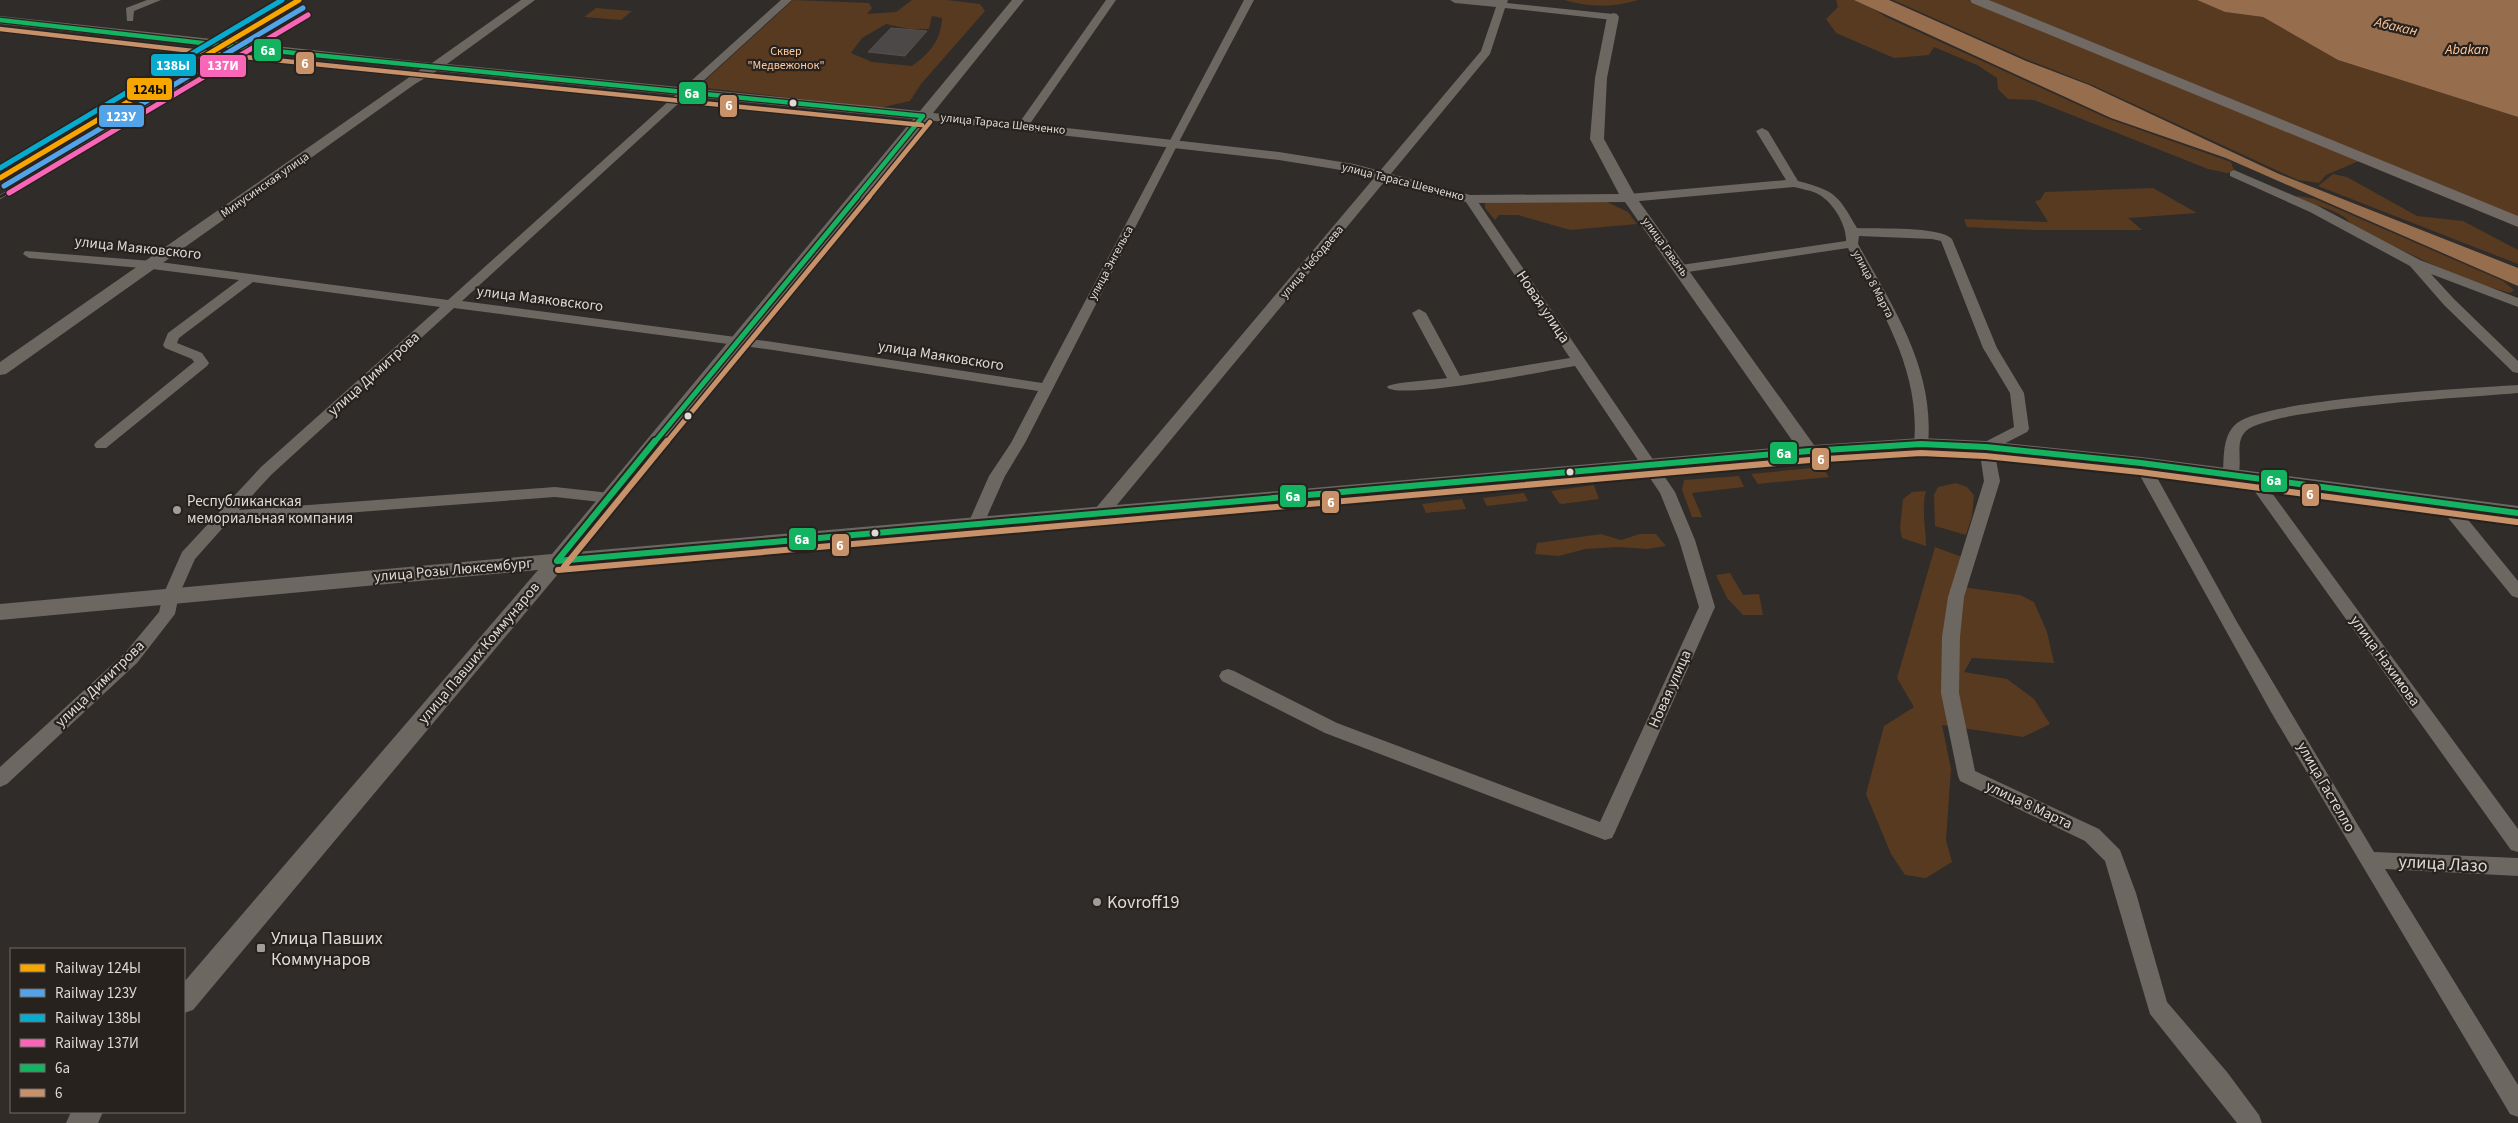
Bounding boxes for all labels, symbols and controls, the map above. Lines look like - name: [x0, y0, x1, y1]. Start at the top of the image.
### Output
- water label: Абакан: [2372, 12, 2420, 42]
- line badge: 6а: [253, 38, 282, 62]
- water label: Abakan: [2444, 40, 2489, 60]
- text: 6а: [261, 41, 275, 61]
- park label: Сквер "Медвежонок": [747, 43, 825, 74]
- line badge: 6: [295, 51, 315, 75]
- line badge: 138Ы: [150, 53, 197, 77]
- line badge: 137И: [199, 54, 247, 78]
- text: 6: [301, 54, 309, 74]
- text: 138Ы: [156, 56, 190, 76]
- text: 137И: [207, 56, 239, 76]
- line badge: 124Ы: [126, 77, 173, 101]
- text: 124Ы: [133, 80, 167, 100]
- line badge: 6а: [678, 81, 707, 105]
- text: 6а: [685, 84, 699, 104]
- line badge: 6: [719, 94, 738, 118]
- text: 6: [725, 96, 733, 116]
- unlabelled marker: [788, 98, 798, 108]
- line badge: 123У: [98, 104, 145, 128]
- text: 123У: [106, 107, 136, 127]
- street label: улица Тараса Шевченко: [940, 109, 1066, 139]
- street label: Минусинская улица: [217, 148, 313, 222]
- street label: улица Тараса Шевченко: [1340, 159, 1466, 205]
- street label: улица Гавань: [1638, 214, 1692, 280]
- street label: улица Чебодаева: [1276, 222, 1348, 302]
- street label: улица Энгельса: [1084, 223, 1138, 303]
- street label: улица Маяковского: [74, 231, 202, 265]
- street label: улица 8 Марта: [1848, 247, 1898, 321]
- street label: Новая улица: [1511, 267, 1575, 347]
- street label: улица Маяковского: [476, 281, 604, 317]
- street label: улица Димитрова: [324, 327, 424, 421]
- street label: улица Маяковского: [877, 336, 1005, 376]
- unlabelled marker: [683, 411, 693, 421]
- line badge: 6а: [1769, 441, 1798, 465]
- text: 6а: [1777, 444, 1791, 464]
- line badge: 6: [1811, 447, 1830, 471]
- text: 6: [1817, 450, 1825, 470]
- unlabelled marker: [1565, 467, 1575, 477]
- line badge: 6а: [2260, 469, 2288, 493]
- text: 6а: [2267, 471, 2281, 491]
- line badge: 6: [2301, 483, 2320, 507]
- line badge: 6а: [1279, 484, 1307, 508]
- text: 6: [2306, 485, 2314, 505]
- text: 6а: [1286, 487, 1300, 507]
- line badge: 6: [1321, 490, 1340, 514]
- place label: Республиканская мемориальная компания: [187, 491, 353, 529]
- text: 6: [1327, 493, 1335, 513]
- marker: Республиканская мемориальная компания: [171, 504, 183, 516]
- line badge: 6а: [788, 527, 817, 551]
- unlabelled marker: [870, 528, 880, 538]
- text: 6а: [795, 530, 809, 550]
- line badge: 6: [831, 533, 850, 557]
- text: 6: [836, 536, 844, 556]
- street label: улица Розы Люксембург: [373, 553, 533, 587]
- street label: улица Павших Коммунаров: [413, 577, 545, 728]
- street label: улица Нахимова: [2345, 611, 2425, 711]
- street label: улица Димитрова: [51, 636, 149, 732]
- street label: Новая улица: [1643, 647, 1697, 731]
- street label: улица Гастелло: [2292, 738, 2360, 836]
- street label: улица 8 Марта: [1982, 776, 2076, 834]
- street label: улица Лазо: [2398, 849, 2488, 879]
- place label: Kovroff19: [1107, 890, 1179, 915]
- marker: Kovroff19: [1091, 896, 1103, 908]
- place label: Улица Павших Коммунаров: [271, 926, 383, 972]
- marker: Улица Павших Коммунаров: [255, 942, 267, 954]
- legend: [10, 948, 185, 1113]
- text: Railway 124Ы: [55, 958, 141, 979]
- text: Railway 123У: [55, 983, 137, 1004]
- text: Railway 138Ы: [55, 1008, 141, 1029]
- text: Railway 137И: [55, 1033, 139, 1054]
- text: 6а: [55, 1058, 70, 1079]
- text: 6: [55, 1083, 62, 1104]

